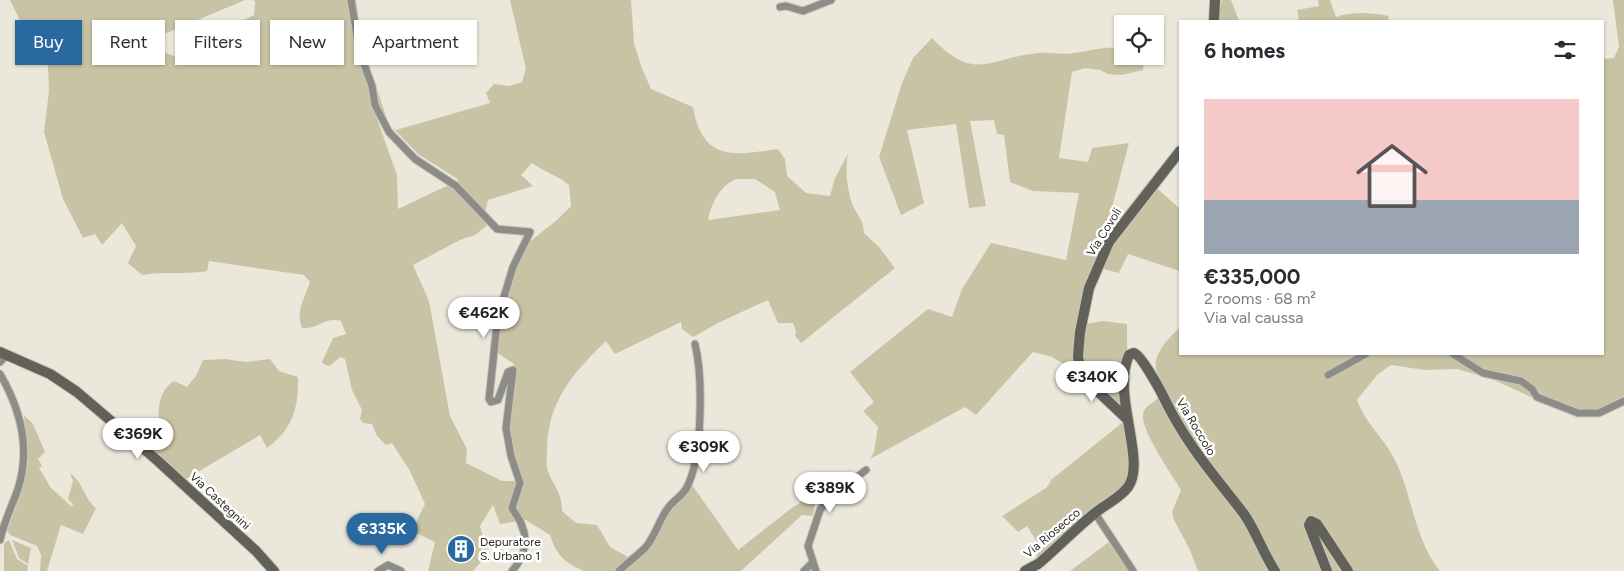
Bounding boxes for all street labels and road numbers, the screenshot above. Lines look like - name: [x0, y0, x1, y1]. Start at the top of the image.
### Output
- street label: Via Covoli: [1084, 205, 1124, 259]
- street label: Via Roccolo: [1173, 396, 1219, 458]
- street label: Via Castegnini: [187, 469, 253, 533]
- street label: Via Riosecco: [1021, 505, 1083, 561]

